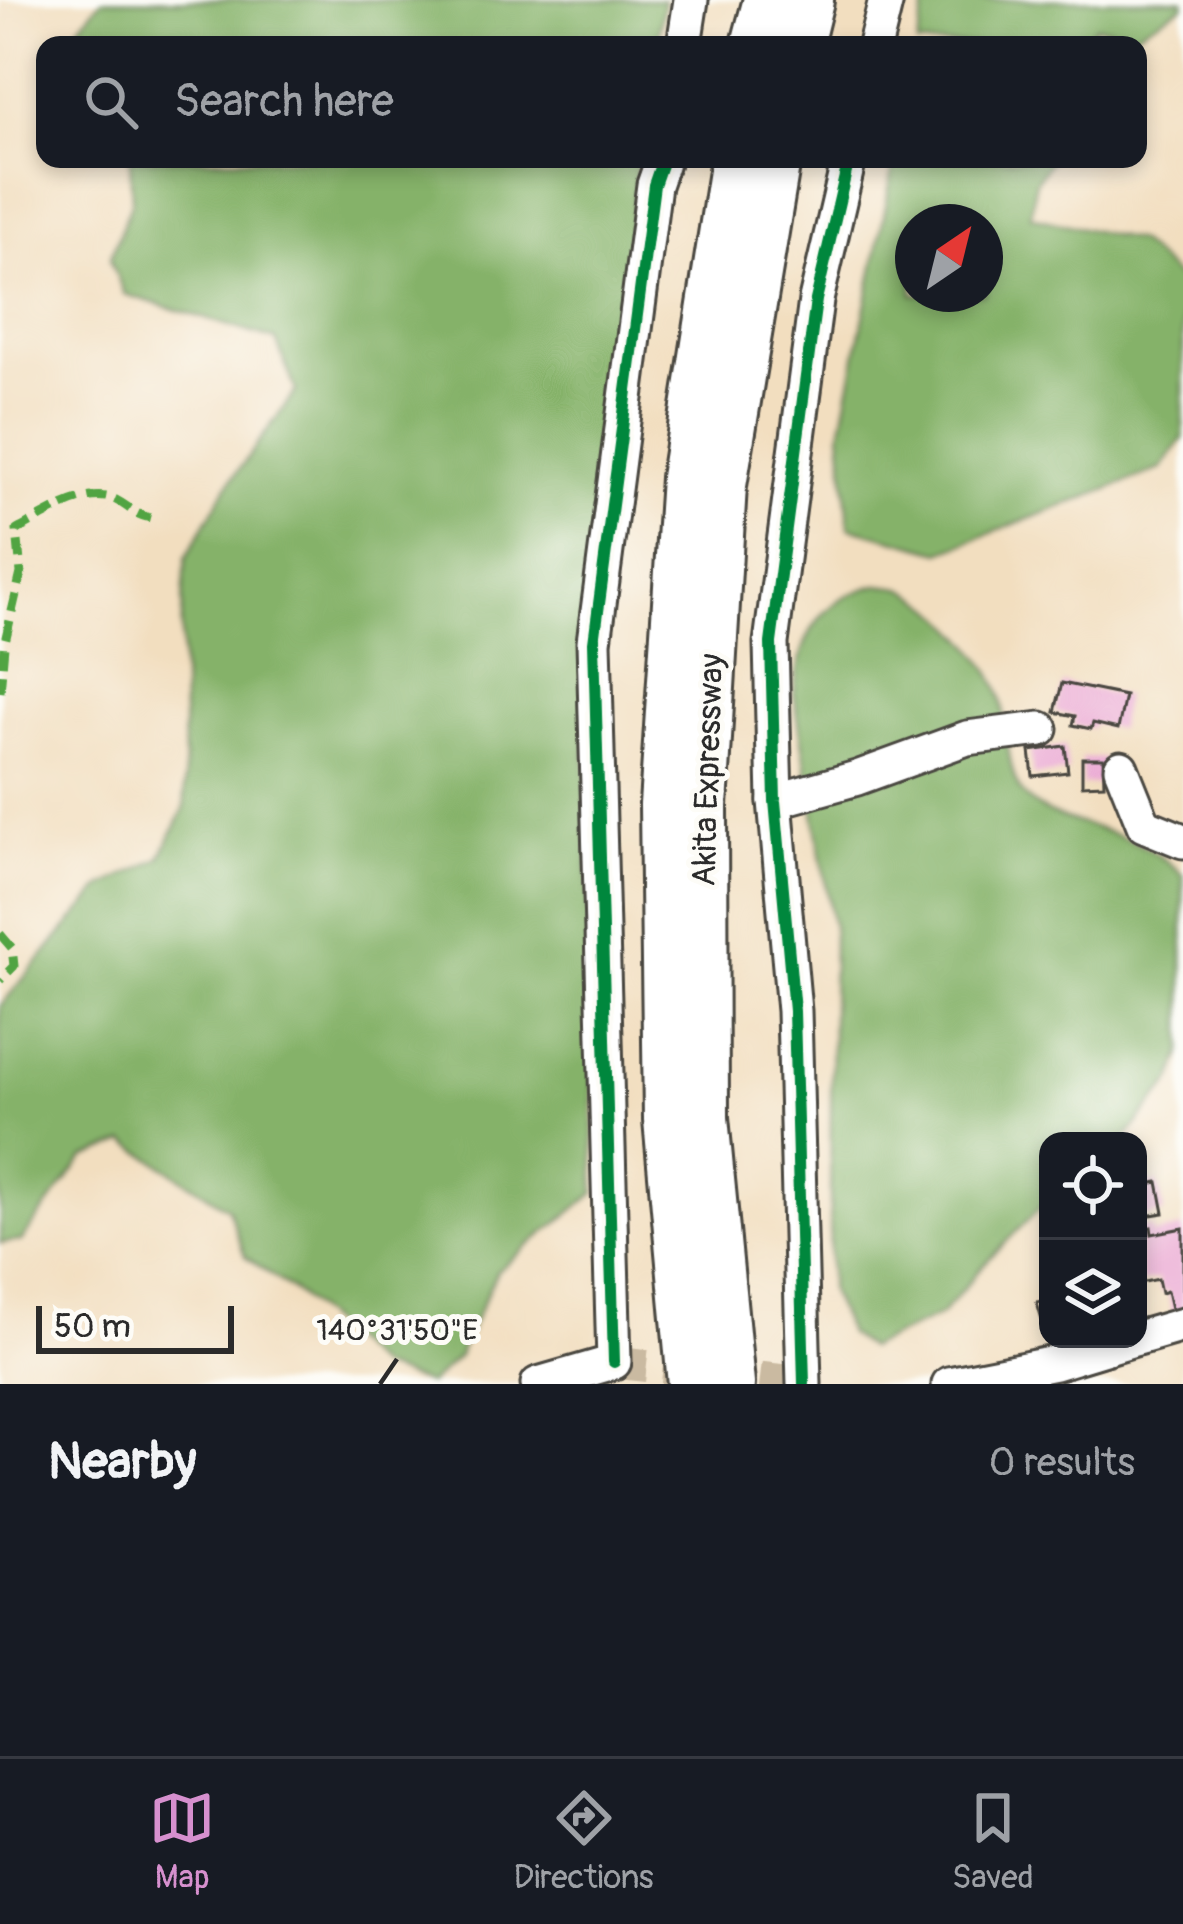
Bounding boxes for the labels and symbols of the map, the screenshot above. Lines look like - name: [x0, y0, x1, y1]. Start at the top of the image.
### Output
- north arrow: [895, 204, 1003, 312]
- street label: Akita Expressway: [683, 653, 733, 887]
- scale bar: [36, 1300, 234, 1353]
- text: 140°31'50"E: [316, 1312, 478, 1349]

